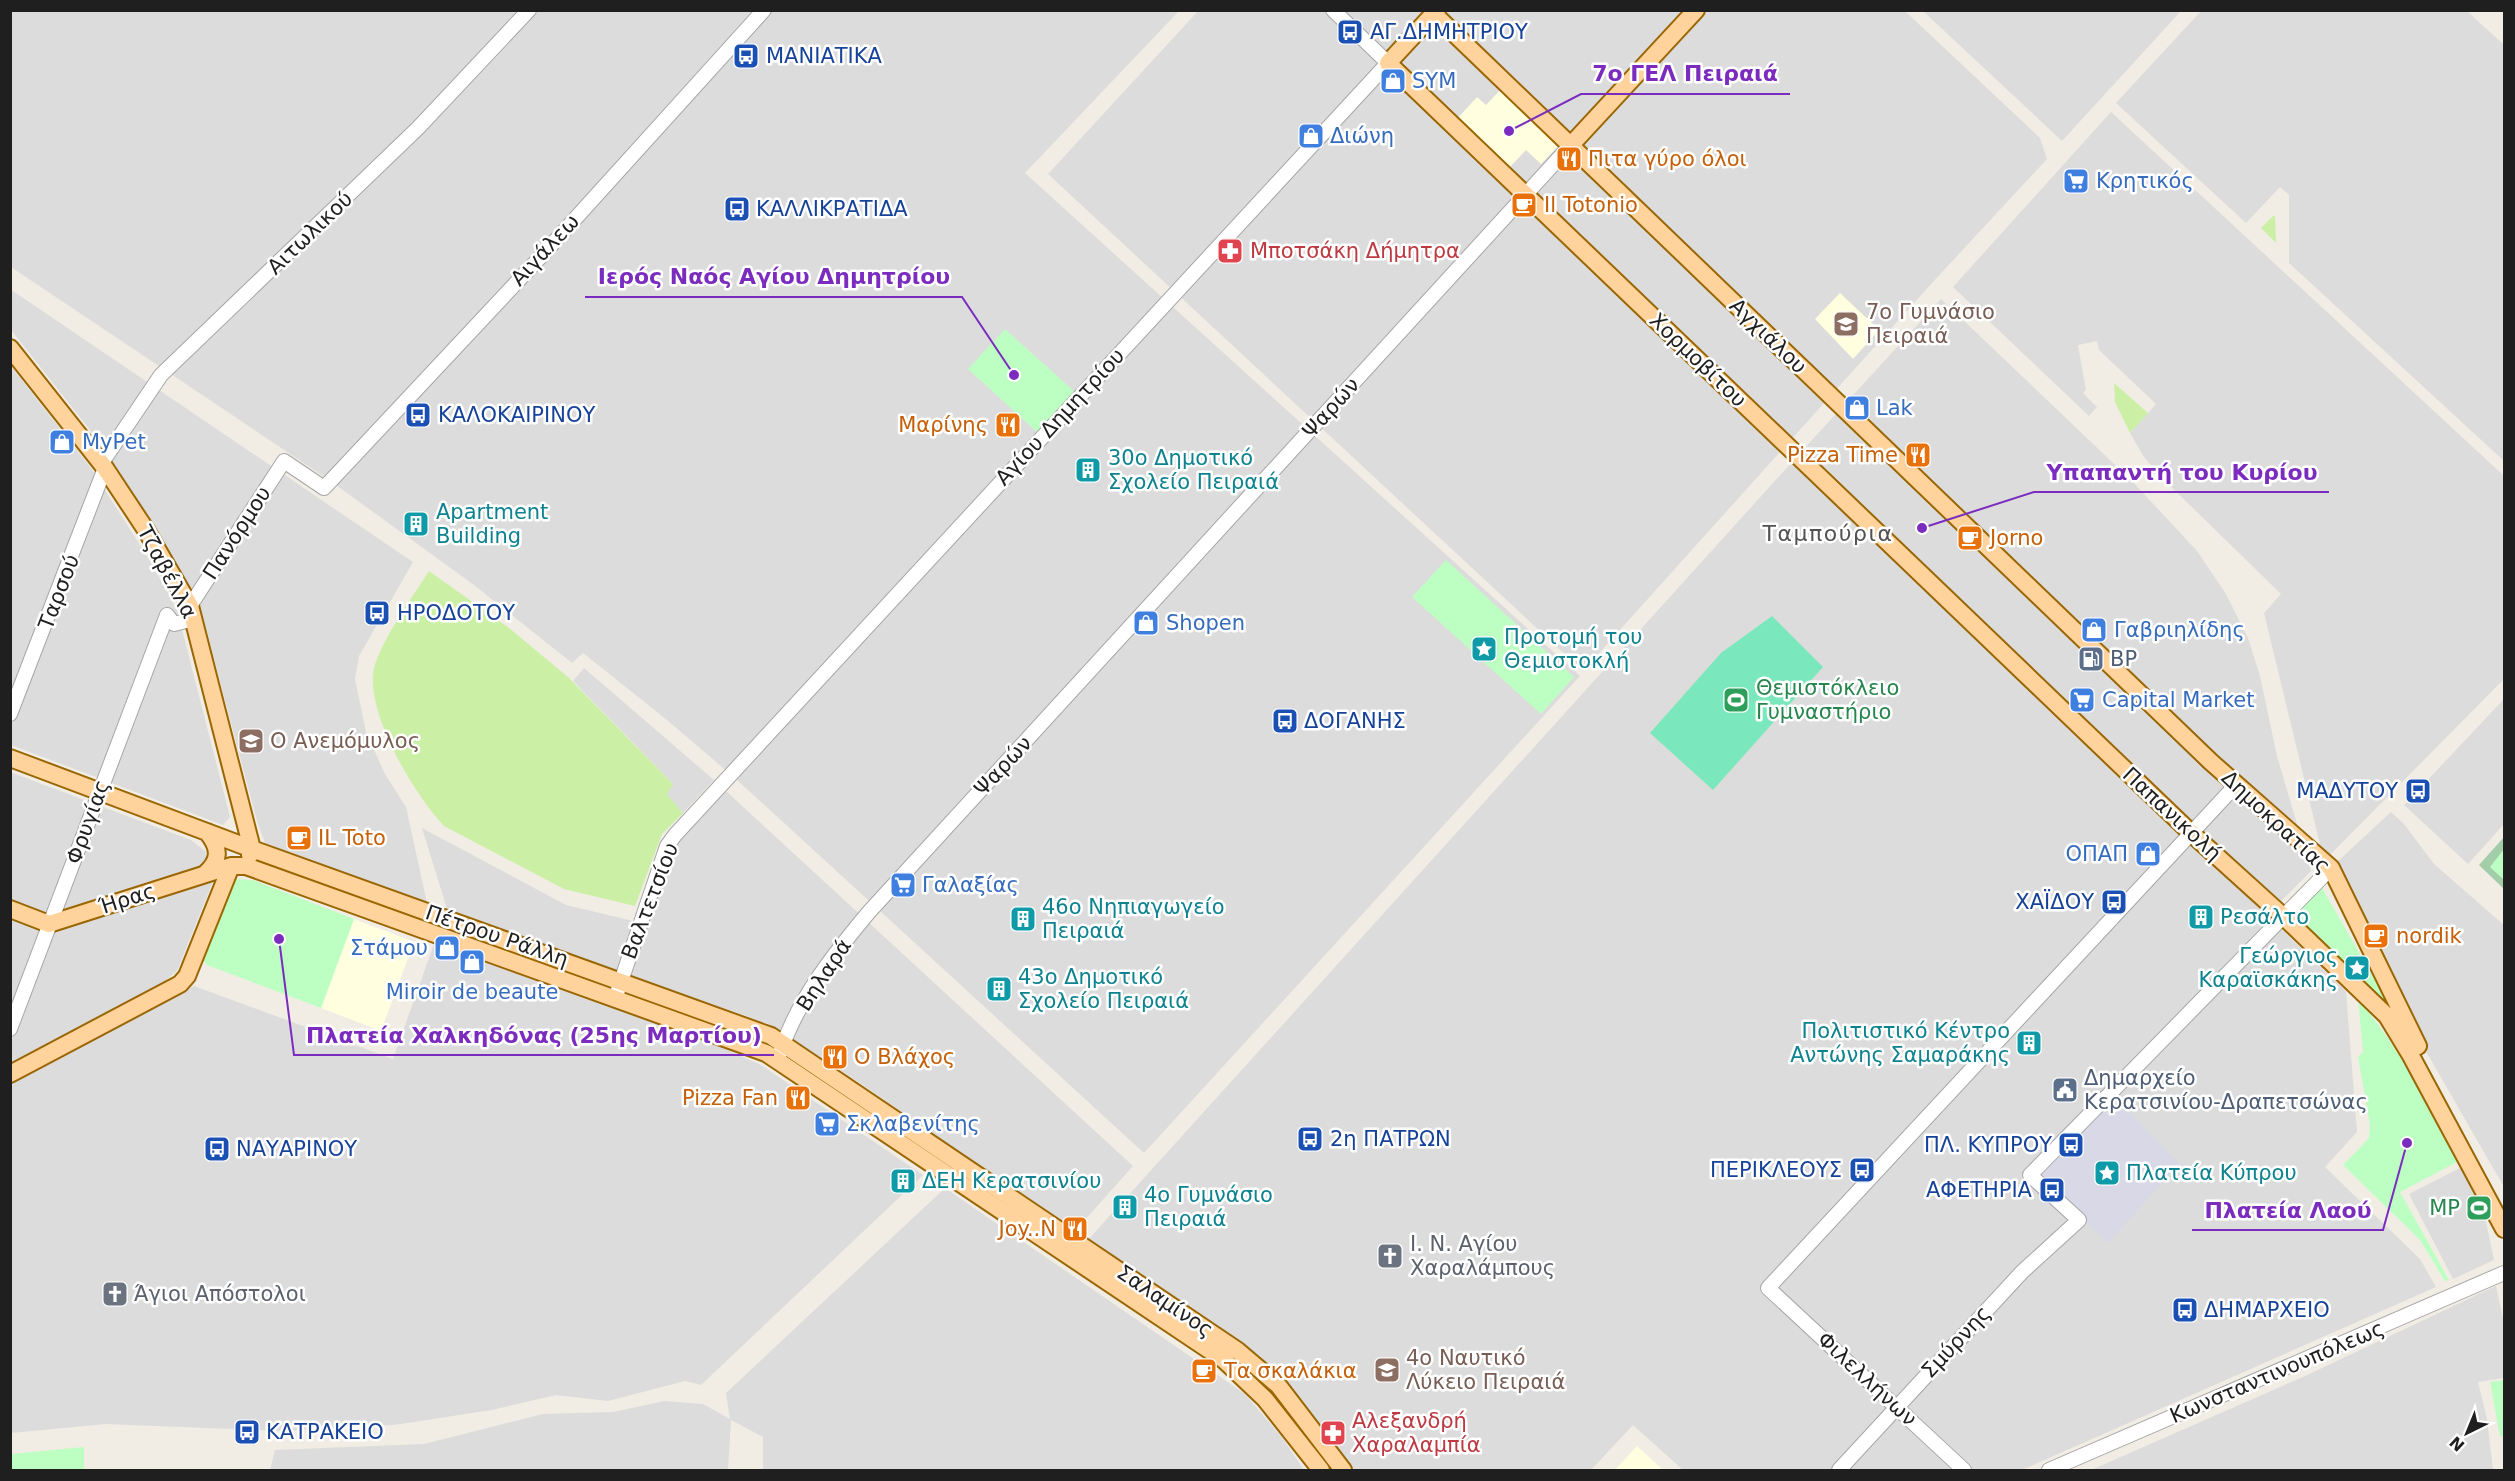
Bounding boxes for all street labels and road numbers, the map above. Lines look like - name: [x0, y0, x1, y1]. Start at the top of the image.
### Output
- street label: Αιτωλικού: [263, 187, 357, 279]
- street label: Αιγάλεω: [506, 209, 584, 291]
- street label: Αγχιάλου: [1725, 294, 1811, 378]
- street label: Χορμοβίτου: [1645, 308, 1751, 412]
- street label: Αγίου Δημητρίου: [991, 344, 1129, 490]
- street label: Ψαρών: [1298, 373, 1364, 443]
- street label: Πανόρμου: [198, 482, 276, 584]
- street label: Τζαβέλλα: [132, 521, 201, 622]
- street label: Ταρσού: [33, 551, 84, 634]
- street label: Ψαρών: [969, 731, 1037, 801]
- street label: Παπανικολή: [2118, 762, 2226, 866]
- street label: Δημοκρατίας: [2217, 766, 2335, 878]
- street label: Φρυγίας: [62, 777, 114, 867]
- street label: Βαλτετσίου: [617, 839, 683, 963]
- street label: Ήρας: [95, 879, 158, 920]
- street label: Πέτρου Ράλλη: [422, 900, 572, 972]
- street label: Βηλαρά: [792, 934, 856, 1016]
- street label: Σαλαμίνος: [1112, 1260, 1218, 1342]
- street label: Σμύρνης: [1917, 1301, 1995, 1383]
- street label: Κωνσταντινουπόλεως: [2166, 1316, 2388, 1428]
- street label: Φιλελλήνων: [1813, 1327, 1921, 1431]

